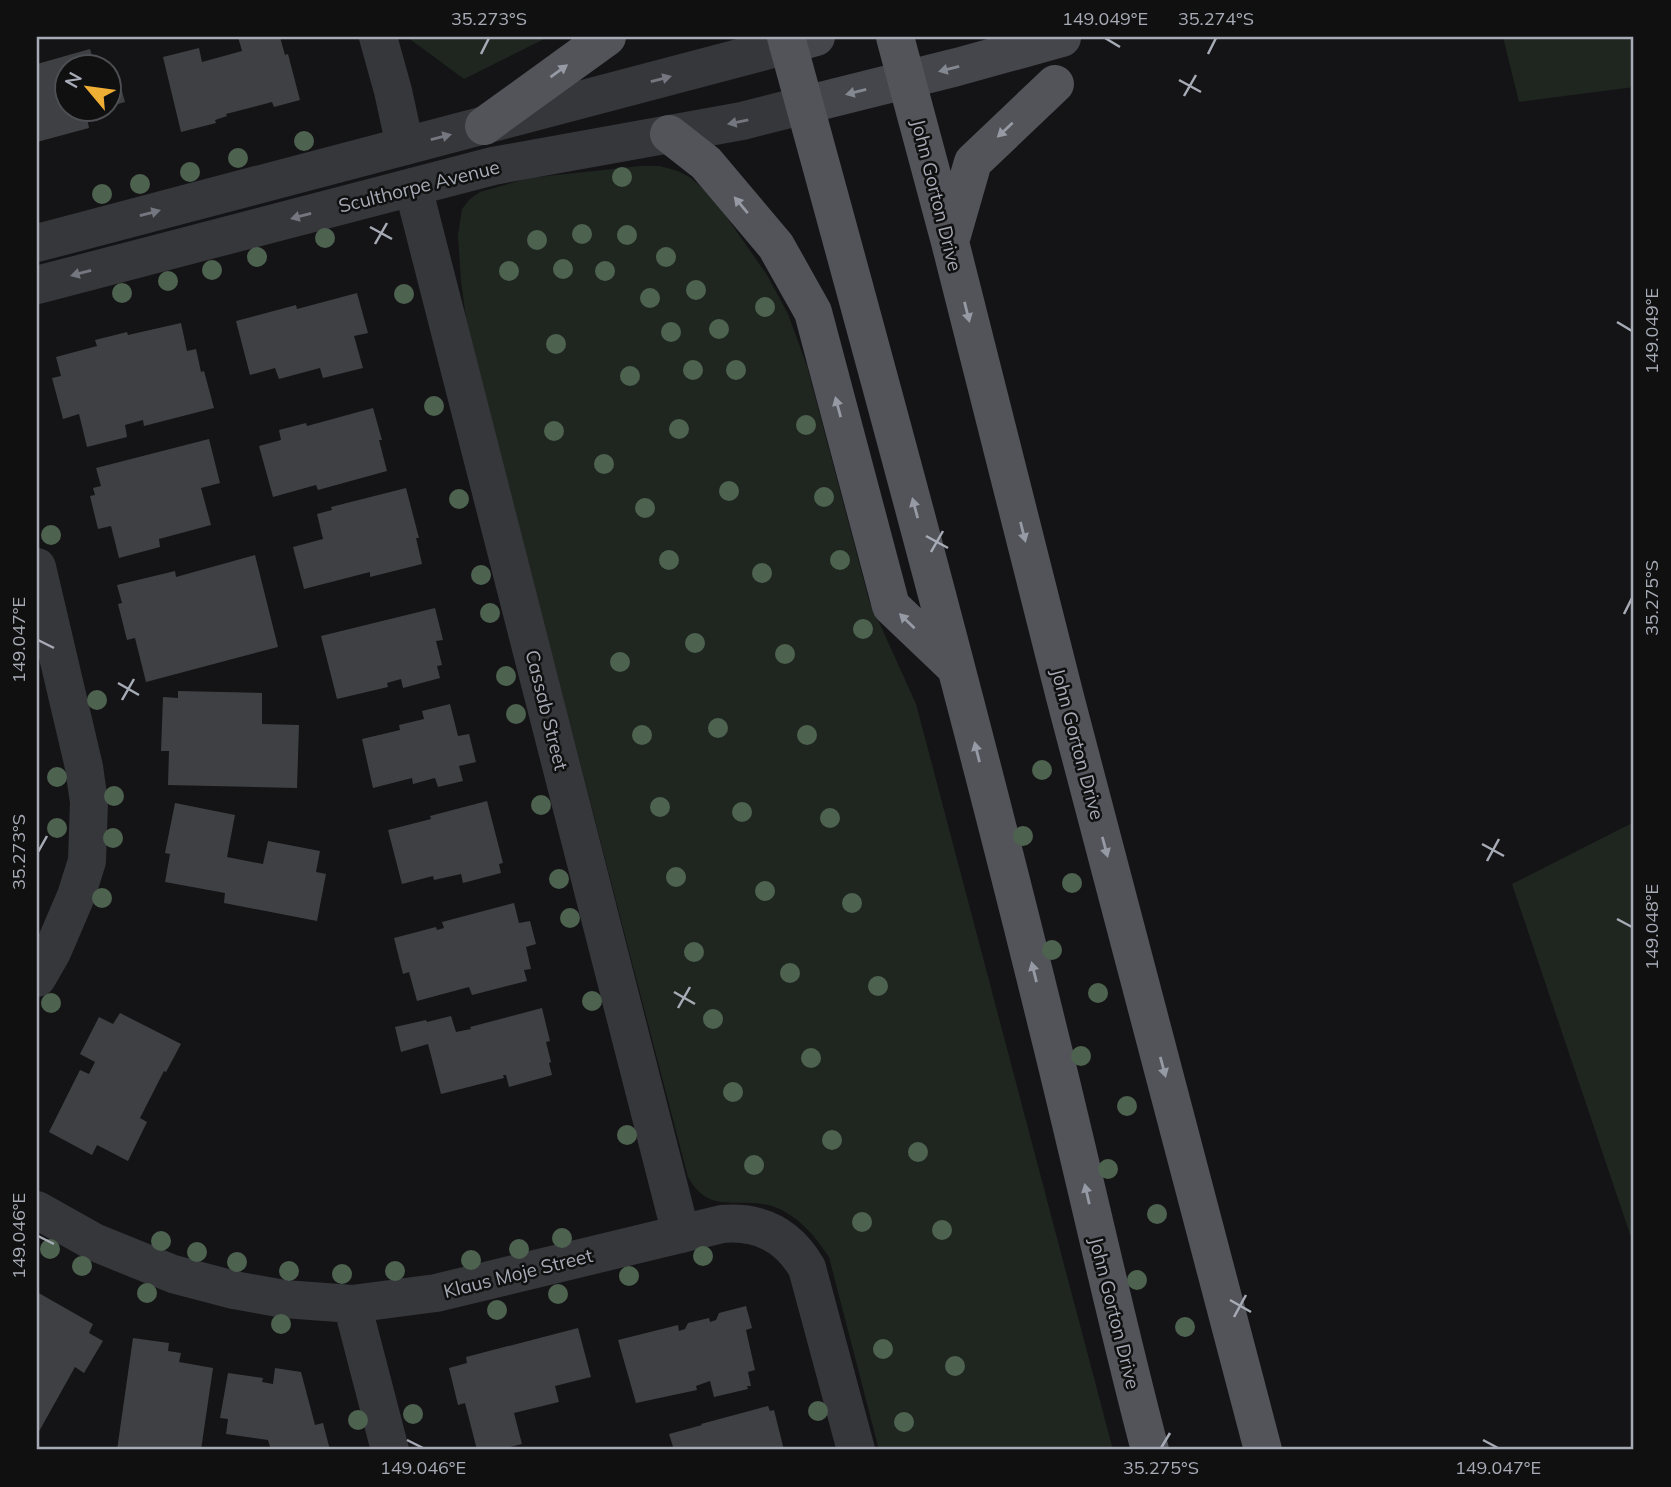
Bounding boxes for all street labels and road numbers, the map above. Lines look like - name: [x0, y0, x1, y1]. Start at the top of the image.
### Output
- street label: John Gorton Drive: [907, 116, 967, 274]
- street label: Sculthorpe Avenue: [336, 154, 502, 218]
- street label: Cassab Street: [520, 647, 574, 773]
- street label: John Gorton Drive: [1046, 666, 1110, 822]
- street label: John Gorton Drive: [1085, 1234, 1145, 1392]
- street label: Klaus Moje Street: [441, 1243, 595, 1303]

